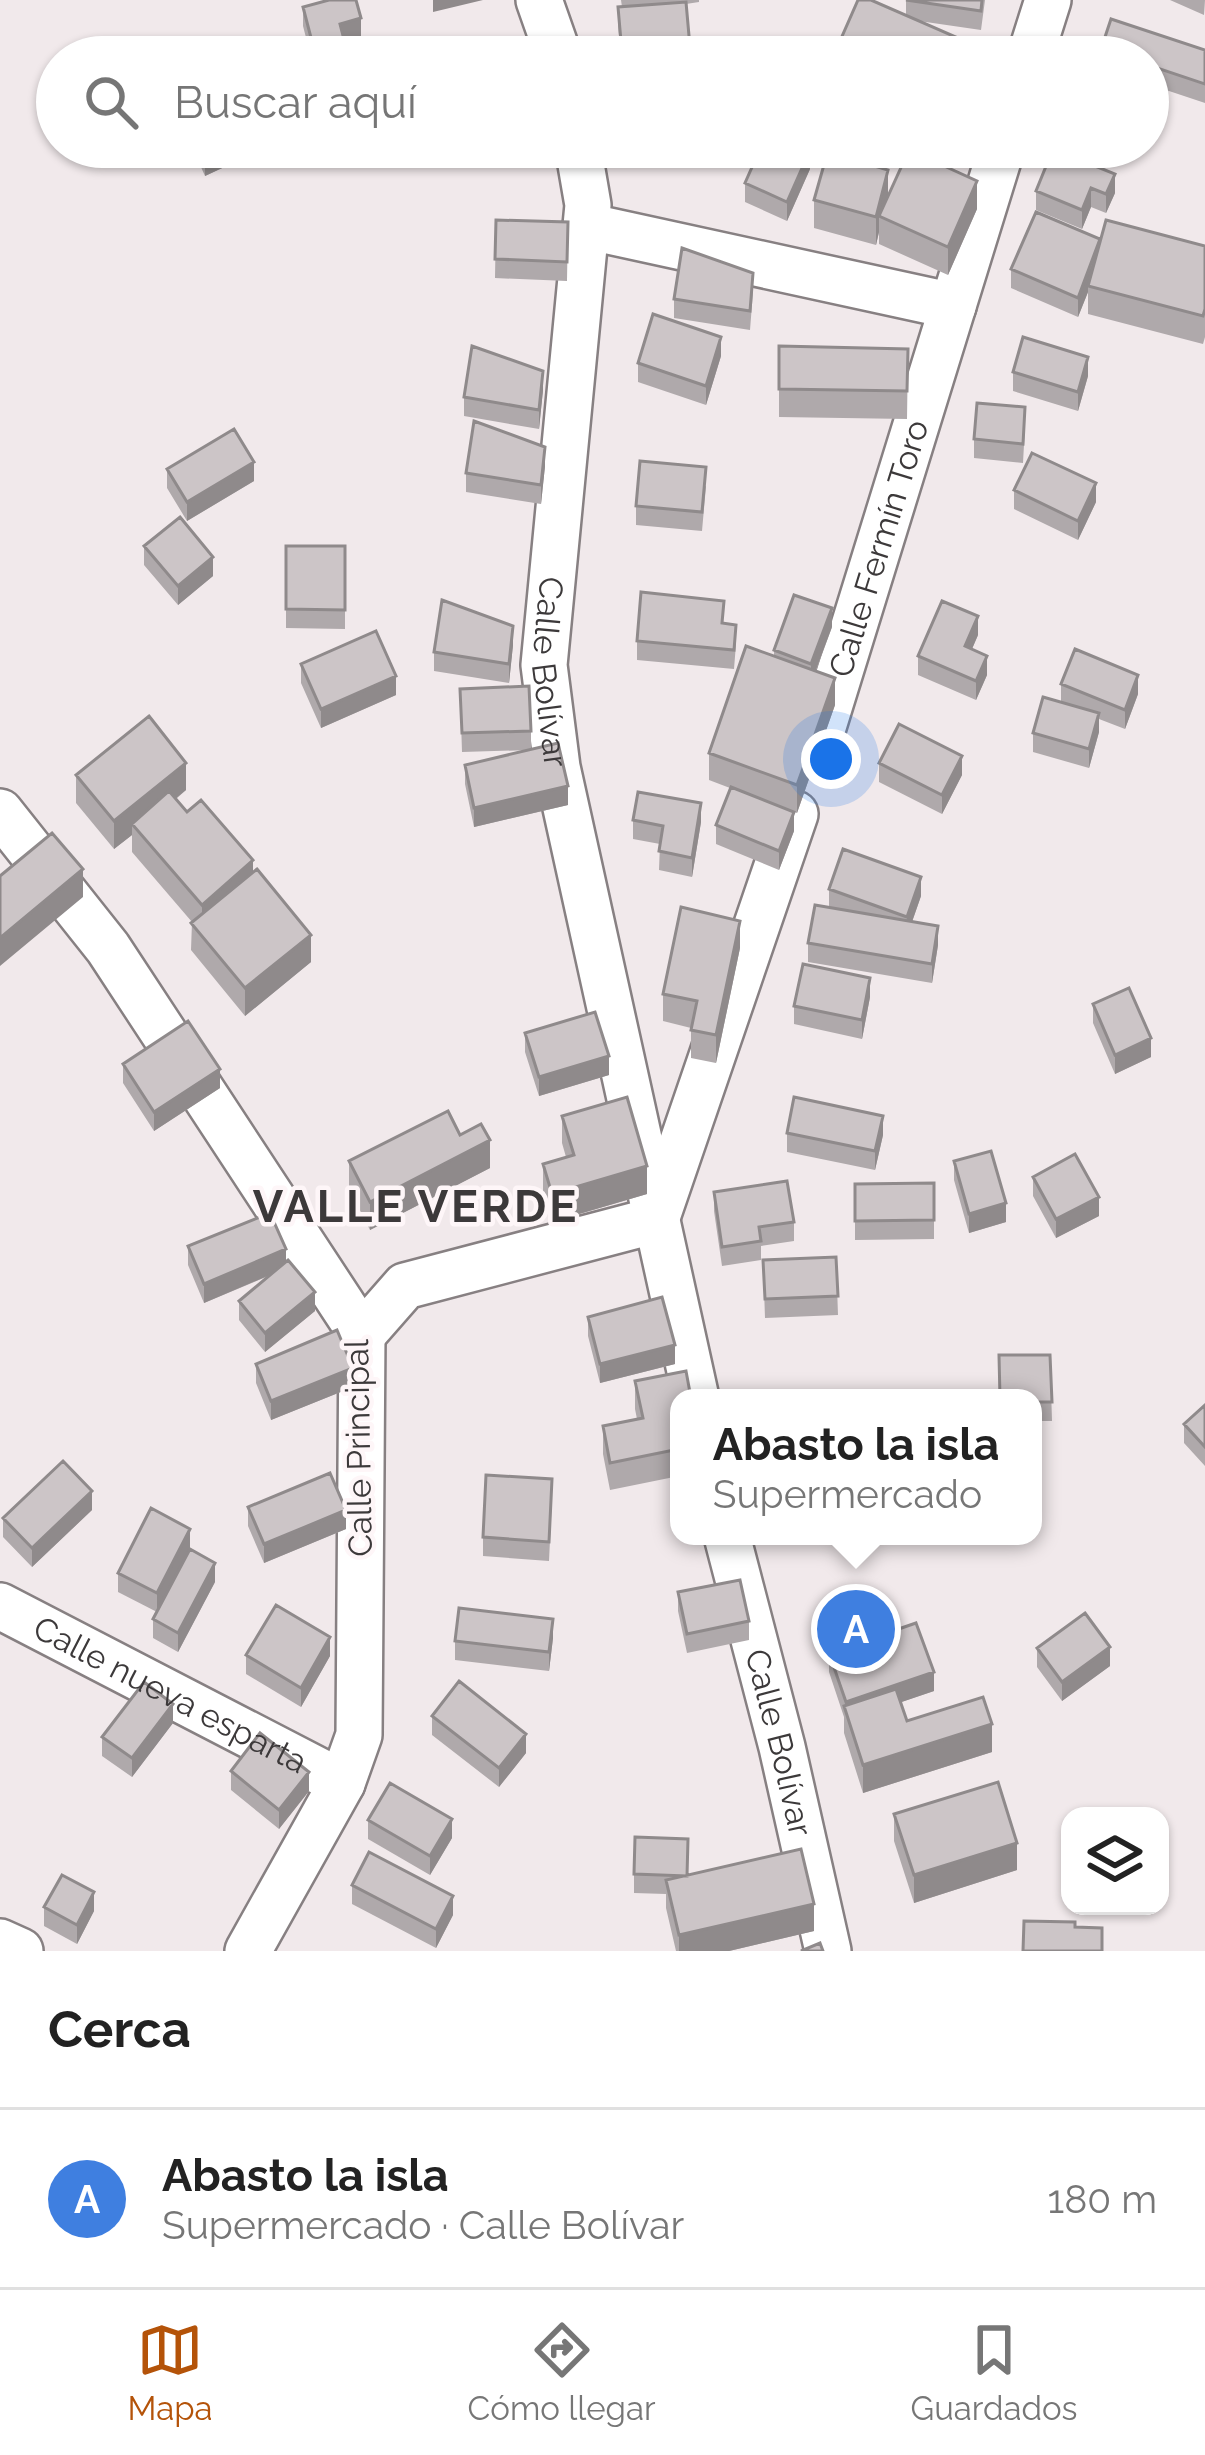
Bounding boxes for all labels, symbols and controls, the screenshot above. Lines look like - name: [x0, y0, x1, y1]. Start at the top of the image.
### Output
- search box: [36, 36, 1169, 168]
- icon: search: [78, 69, 144, 135]
- text: Buscar aquí: [174, 76, 417, 129]
- street label: Calle Fermín Toro: [821, 415, 937, 682]
- street label: Calle Bolívar: [524, 575, 576, 770]
- your location: [801, 729, 861, 789]
- district label: VALLE VERDE: [253, 1180, 579, 1233]
- street label: Calle Principal: [337, 1338, 380, 1557]
- popup: [670, 1389, 1042, 1545]
- text: Abasto la isla: [713, 1418, 999, 1471]
- text: Supermercado: [713, 1471, 982, 1517]
- pin: A: [817, 1584, 895, 1674]
- street label: Calle nueva esparta: [27, 1608, 313, 1781]
- street label: Calle Bolívar: [737, 1645, 821, 1840]
- map controls: [1061, 1807, 1169, 1915]
- button: layers: [1061, 1807, 1169, 1915]
- text: Cerca: [48, 1999, 191, 2059]
- text: Abasto la isla: [162, 2149, 448, 2202]
- text: A: [74, 2176, 100, 2222]
- text: 180 m: [1048, 2176, 1157, 2222]
- text: Supermercado · Calle Bolívar: [162, 2202, 684, 2248]
- tab: Mapa: [128, 2317, 213, 2428]
- tab: Cómo llegar: [468, 2317, 656, 2428]
- tab: Guardados: [911, 2317, 1078, 2428]

